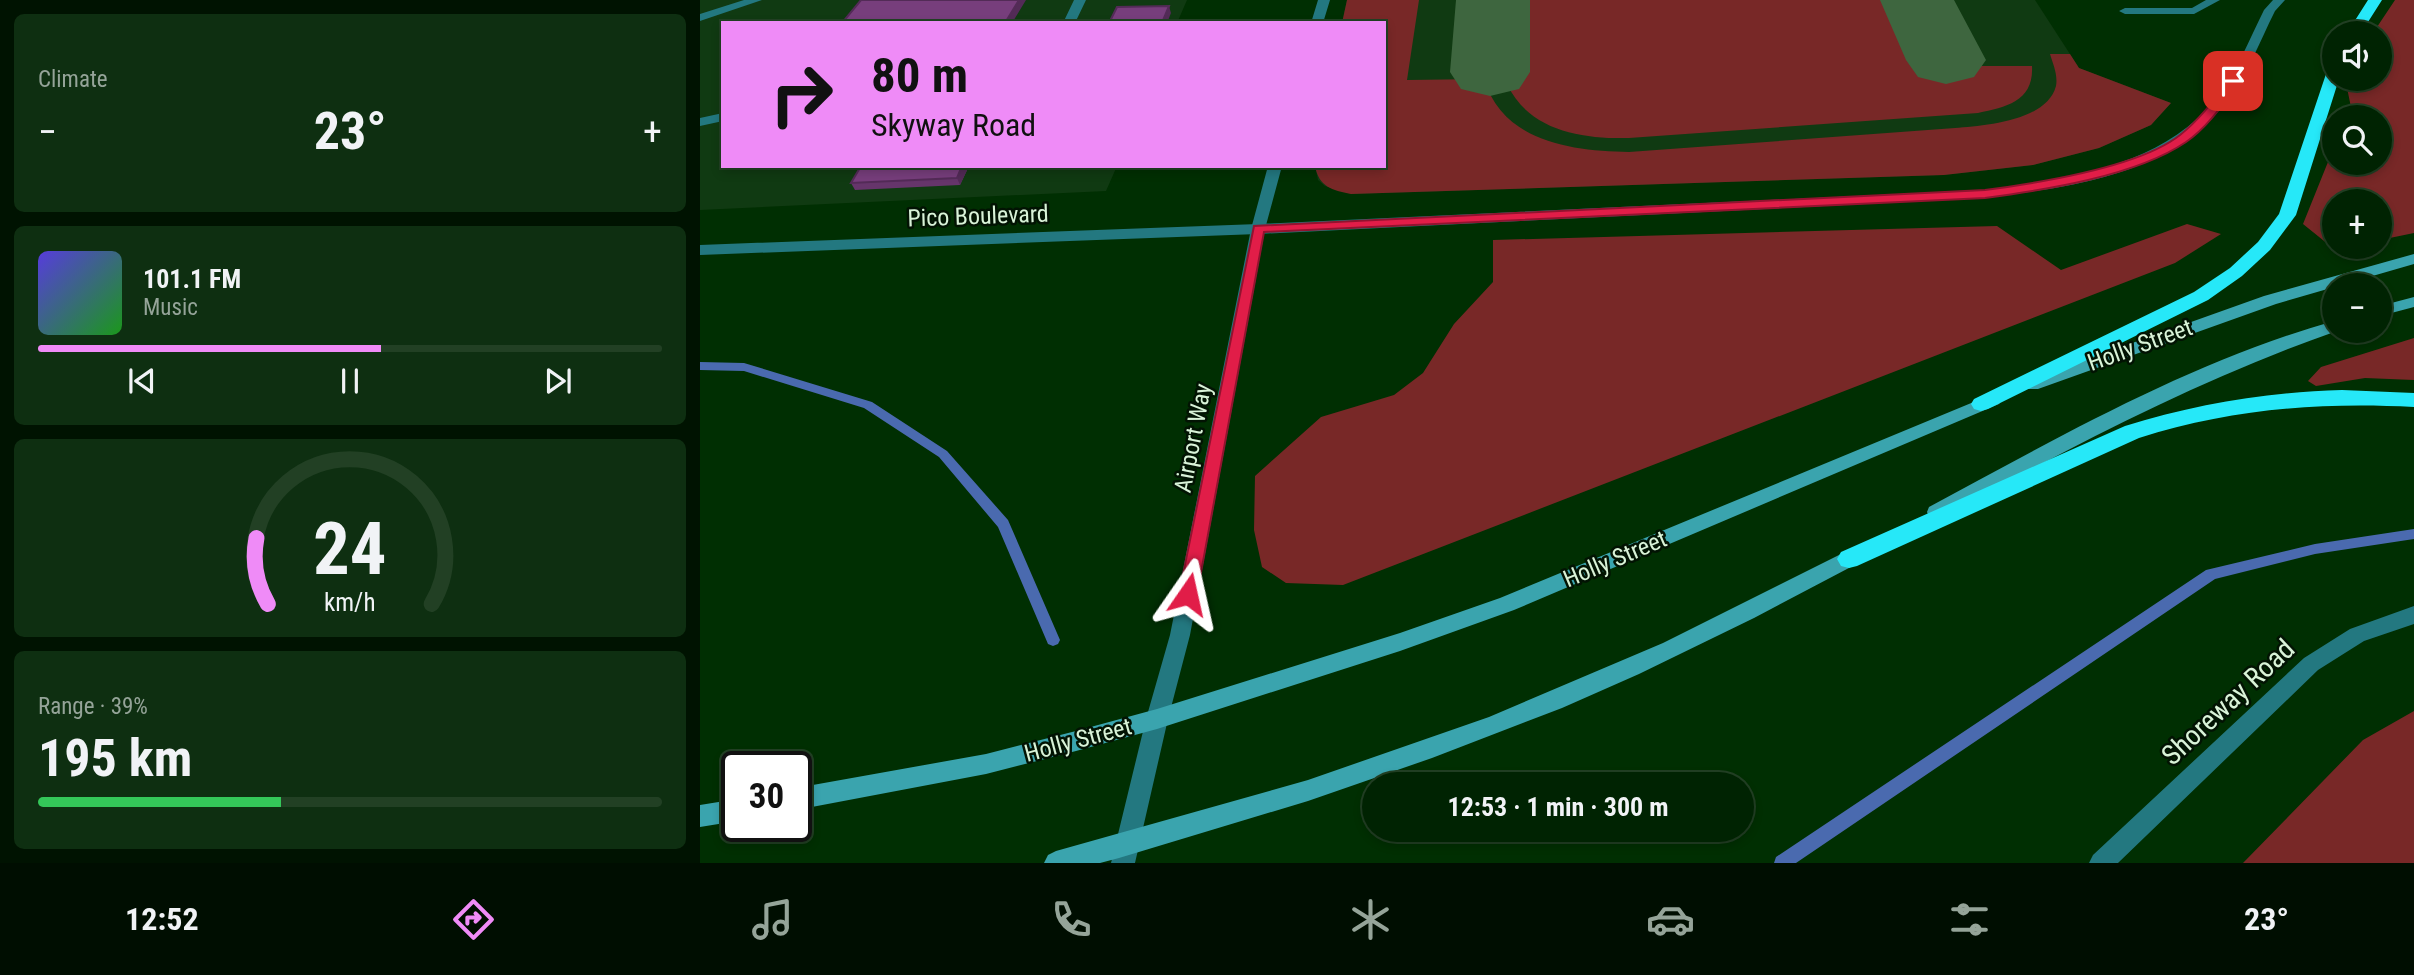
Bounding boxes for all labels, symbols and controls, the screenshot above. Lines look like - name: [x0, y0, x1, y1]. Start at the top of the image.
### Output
- map controls: [2322, 21, 2392, 343]
- button: sound: [2322, 21, 2392, 91]
- text: 80 m: [871, 47, 968, 104]
- icon: right: [756, 49, 847, 140]
- pin: [2203, 51, 2263, 111]
- icon: arrive: [2214, 62, 2252, 100]
- text: Climate: [38, 66, 108, 93]
- text: 23°: [314, 101, 386, 162]
- button: search: [2322, 105, 2392, 175]
- text: Skyway Road: [871, 106, 1036, 144]
- text: −: [38, 110, 57, 154]
- text: +: [643, 110, 662, 154]
- button: +: [2322, 189, 2392, 259]
- street label: Pico Boulevard: [907, 200, 1049, 232]
- text: 101.1 FM: [143, 264, 241, 294]
- button: −: [2322, 273, 2392, 343]
- text: Music: [143, 294, 198, 321]
- street label: Holly Street: [2084, 313, 2196, 377]
- icon: previous: [123, 362, 161, 400]
- icon: pause: [331, 362, 369, 400]
- icon: next: [539, 362, 577, 400]
- street label: Airport Way: [1169, 381, 1217, 495]
- text: 24: [313, 506, 387, 592]
- street label: Holly Street: [1559, 525, 1671, 593]
- position arrow: [1151, 557, 1225, 631]
- text: km/h: [324, 587, 376, 616]
- street label: Shoreway Road: [2155, 632, 2301, 772]
- text: Range · 39%: [38, 693, 148, 720]
- street label: Holly Street: [1021, 712, 1135, 768]
- text: 195 km: [38, 728, 192, 789]
- speed limit sign: 30: [721, 751, 812, 842]
- text: 12:53 · 1 min · 300 m: [1448, 792, 1668, 822]
- icon: directions: [449, 895, 498, 944]
- icon: music: [748, 895, 797, 944]
- icon: phone: [1047, 895, 1096, 944]
- icon: climate: [1346, 895, 1395, 944]
- icon: car: [1646, 895, 1695, 944]
- icon: filters: [1945, 895, 1994, 944]
- text: 12:52: [125, 900, 199, 938]
- text: 23°: [2244, 900, 2289, 938]

